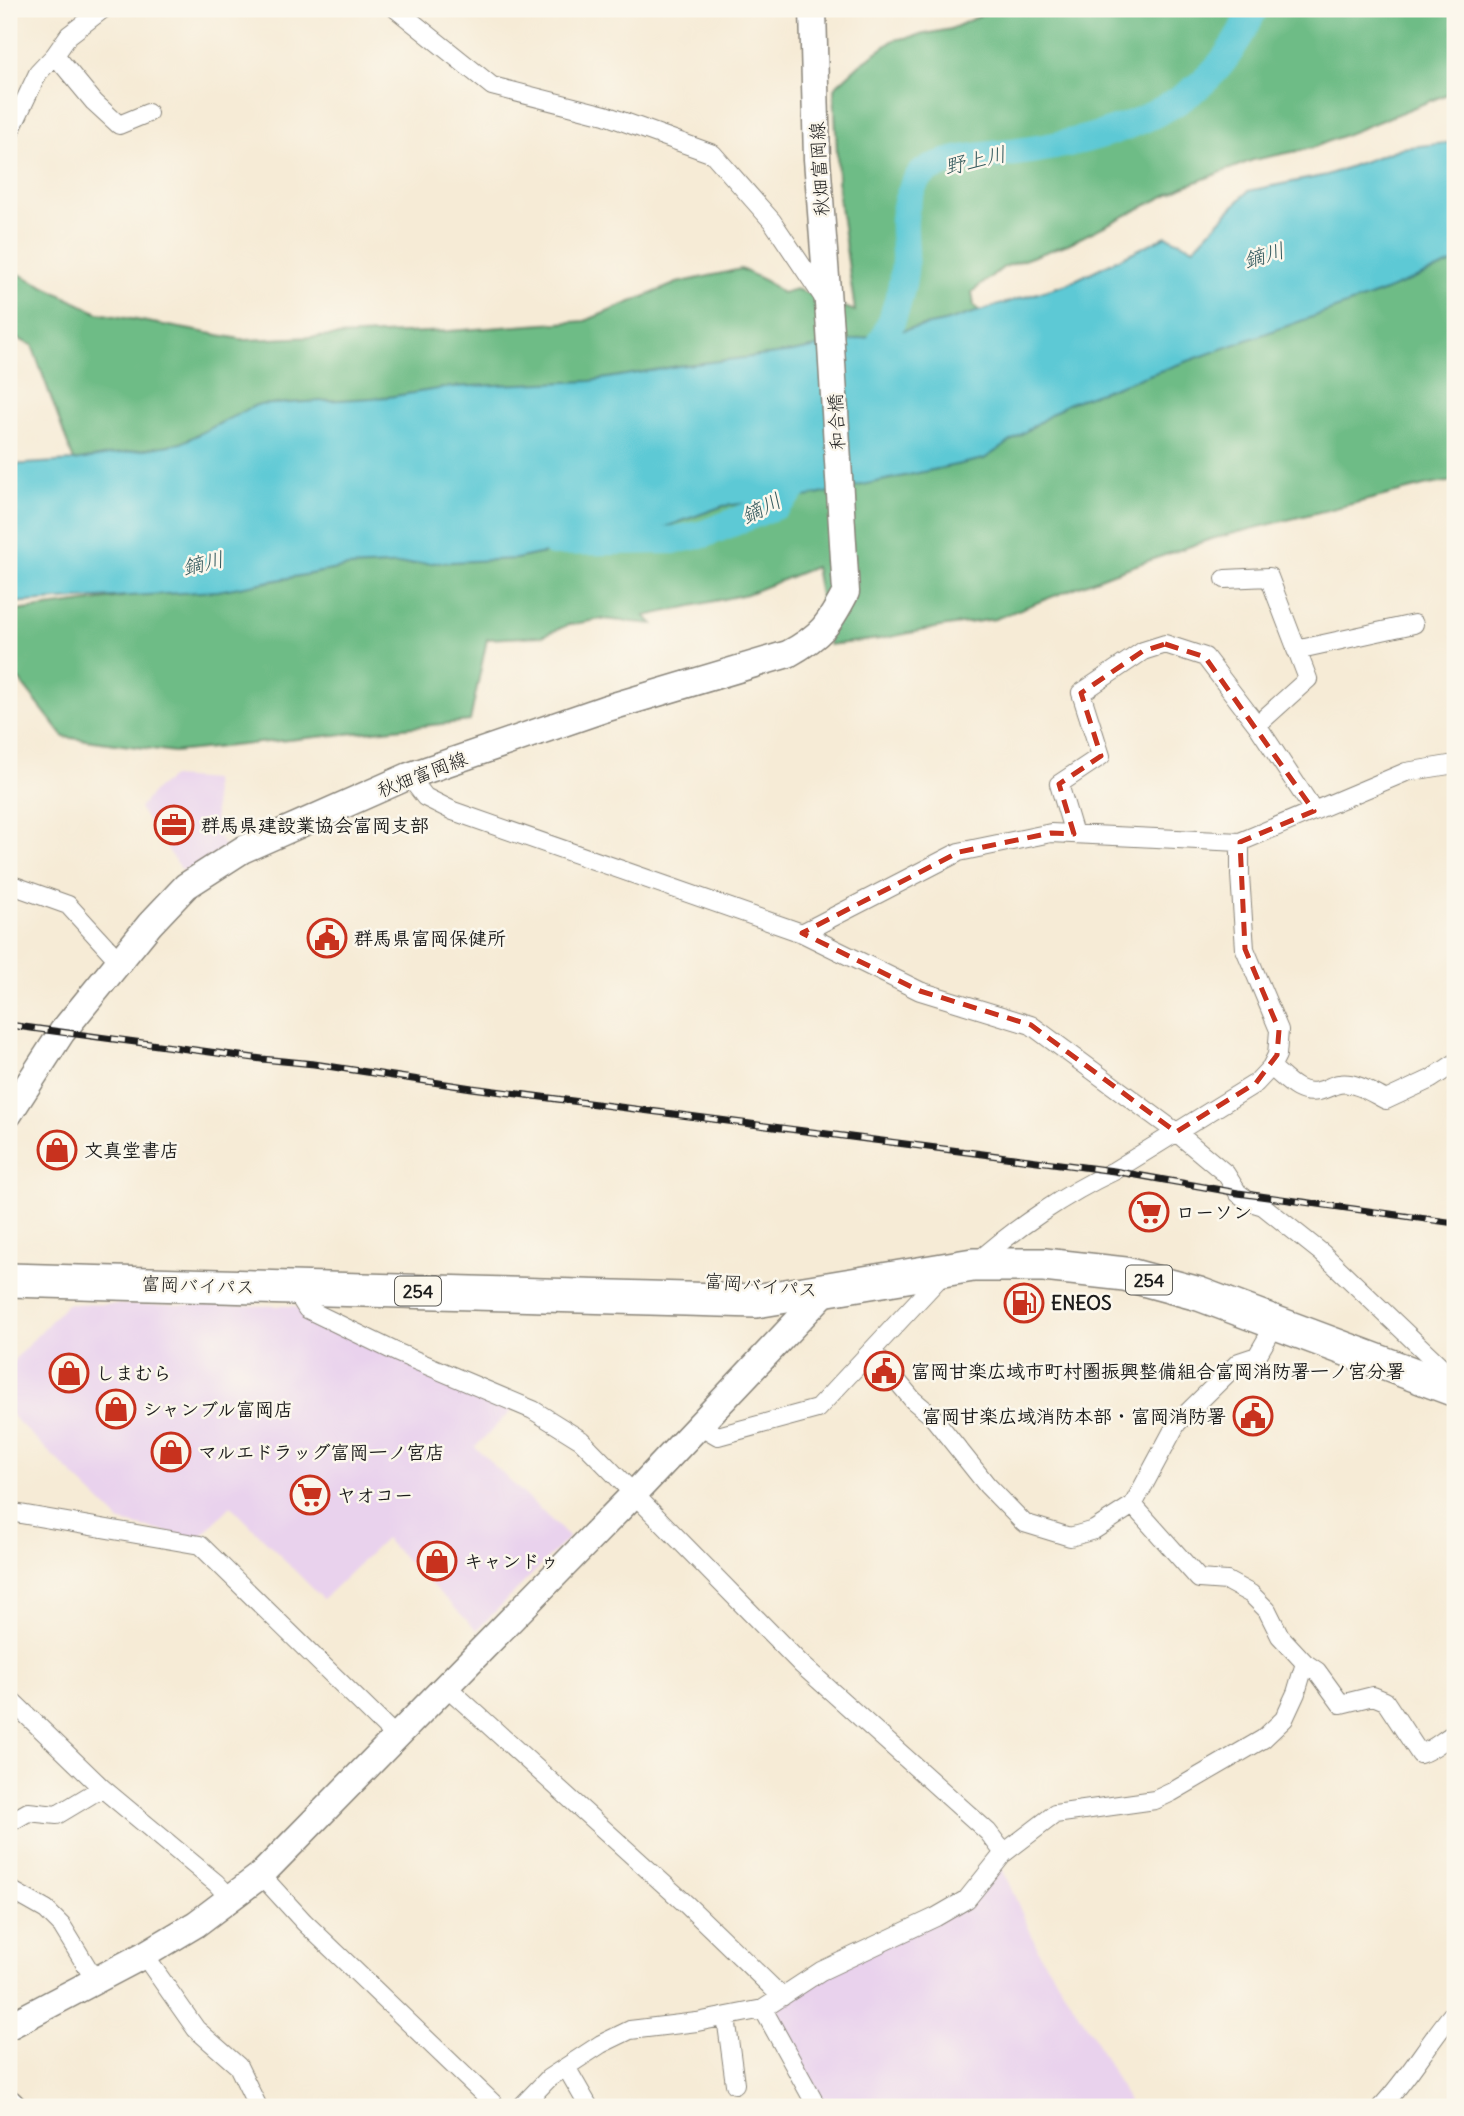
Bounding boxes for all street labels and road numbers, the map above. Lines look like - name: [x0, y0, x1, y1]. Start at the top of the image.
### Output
- street label: 秋畑富岡線: [805, 121, 833, 217]
- street label: 和合橋: [823, 393, 849, 451]
- street label: 秋畑富岡線: [373, 746, 471, 802]
- road number: 254: [1126, 1266, 1172, 1294]
- street label: 富岡バイパス: [703, 1268, 819, 1302]
- street label: 富岡バイパス: [141, 1271, 255, 1299]
- road number: 254: [395, 1276, 441, 1306]

